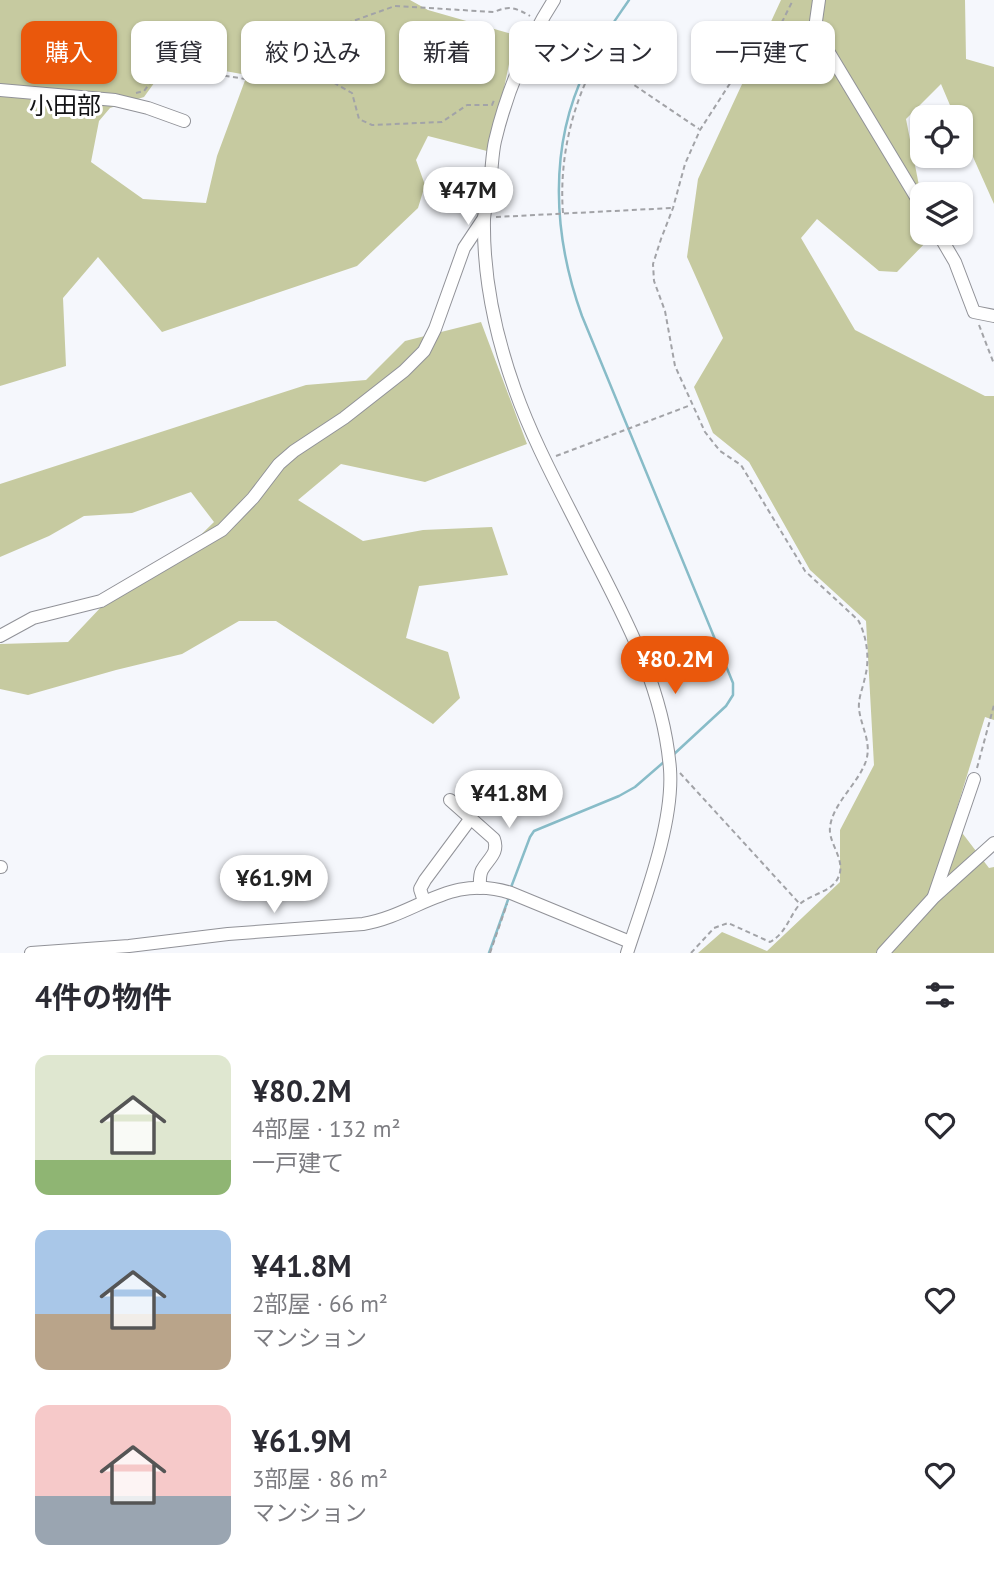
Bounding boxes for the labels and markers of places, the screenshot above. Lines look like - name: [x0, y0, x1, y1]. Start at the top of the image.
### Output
- pin: ¥47M: [427, 168, 509, 227]
- pin: ¥80.2M: [618, 636, 732, 696]
- pin: ¥41.8M: [452, 770, 566, 830]
- pin: ¥61.9M: [217, 856, 331, 915]

